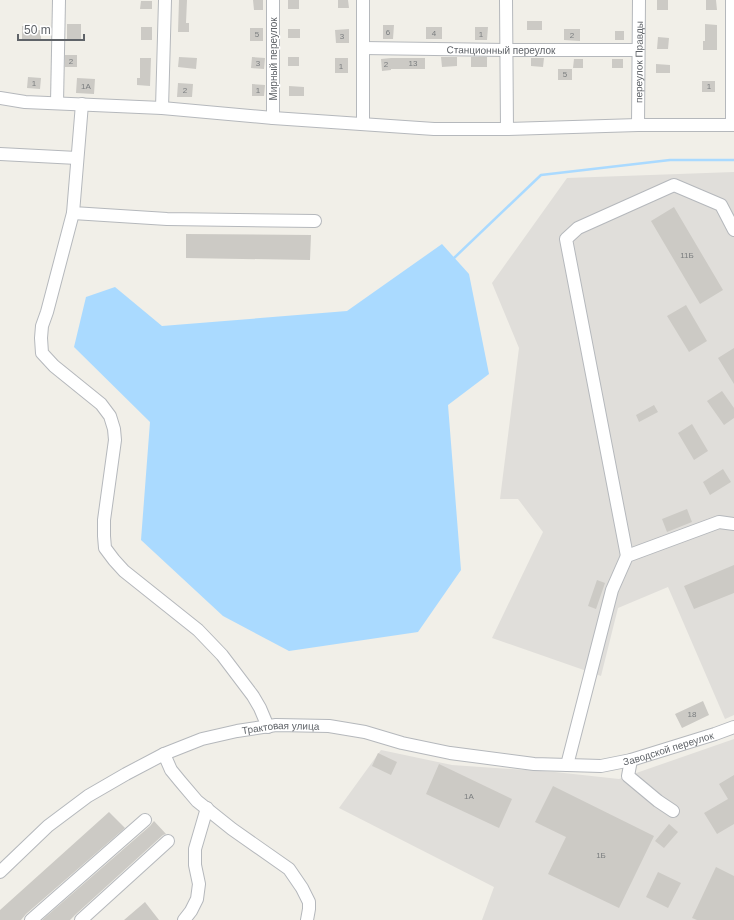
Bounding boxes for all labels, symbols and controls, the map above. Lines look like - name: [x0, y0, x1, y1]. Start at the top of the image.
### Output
- scale bar: [18, 16, 84, 42]
- street label: Мирный переулок: [268, 17, 279, 101]
- street label: переулок Правды: [633, 21, 645, 103]
- text: 50 m: [24, 23, 51, 37]
- house number: 6: [386, 28, 391, 37]
- house number: 4: [432, 29, 437, 38]
- house number: 5: [255, 30, 260, 39]
- house number: 1: [479, 30, 484, 39]
- house number: 2: [570, 31, 575, 40]
- house number: 3: [340, 32, 345, 41]
- street label: Станционный переулок: [446, 44, 556, 56]
- house number: 2: [69, 57, 74, 66]
- house number: 3: [256, 59, 261, 68]
- house number: 13: [409, 59, 418, 68]
- house number: 2: [384, 60, 389, 69]
- house number: 1: [339, 62, 344, 71]
- house number: 5: [563, 70, 568, 79]
- house number: 1: [32, 79, 37, 88]
- house number: 1А: [81, 82, 92, 91]
- house number: 1: [707, 82, 712, 91]
- house number: 2: [183, 86, 188, 95]
- house number: 1: [256, 86, 261, 95]
- house number: 11Б: [680, 251, 694, 260]
- house number: 18: [688, 710, 697, 719]
- street label: Трактовая улица: [241, 720, 320, 736]
- street label: Заводской переулок: [622, 730, 716, 767]
- house number: 1А: [464, 792, 475, 801]
- house number: 1Б: [596, 851, 606, 860]

